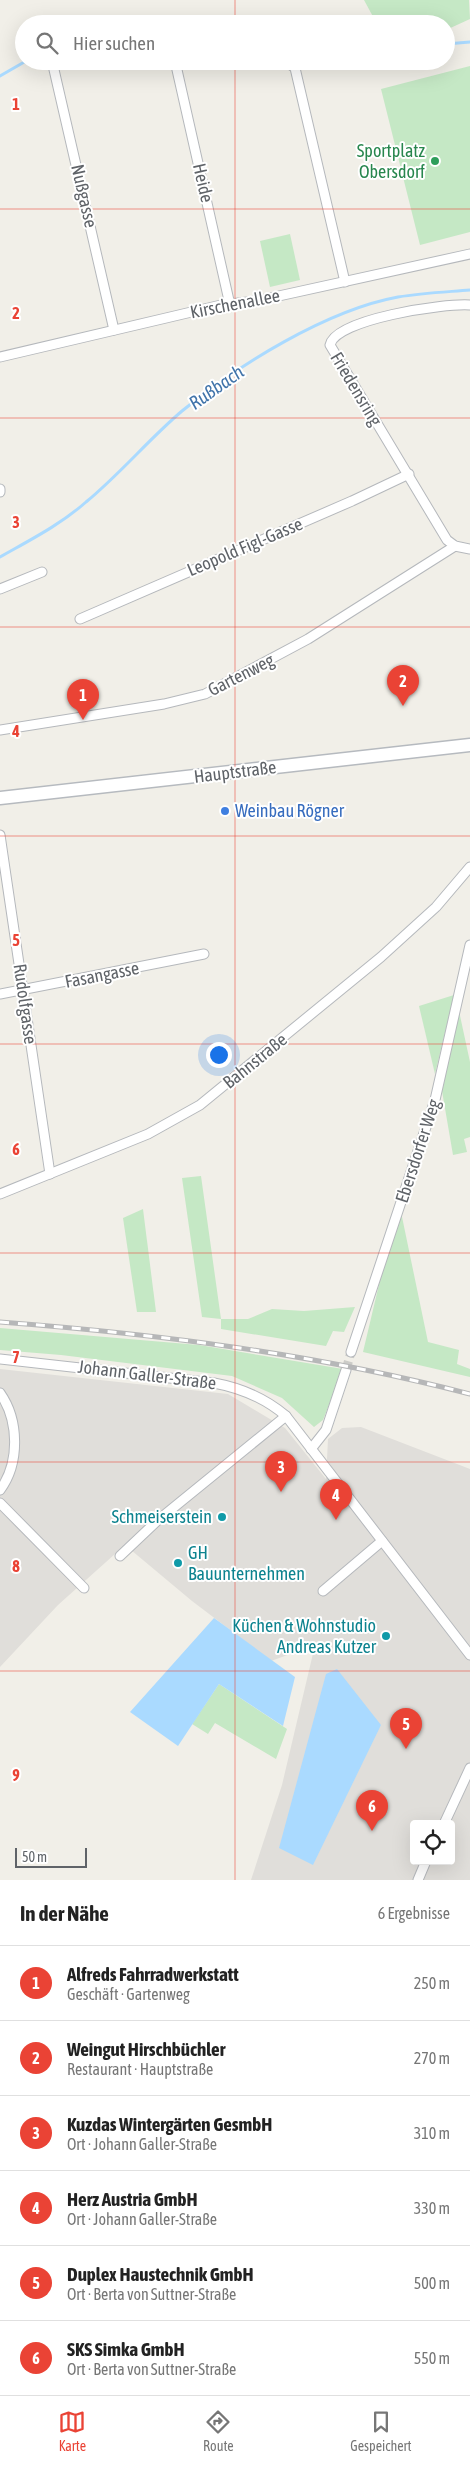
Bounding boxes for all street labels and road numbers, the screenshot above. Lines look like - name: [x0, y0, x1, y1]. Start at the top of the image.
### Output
- street label: Heide: [189, 161, 218, 204]
- street label: Nußgasse: [67, 162, 102, 230]
- street label: Kirschenallee: [188, 285, 282, 322]
- street label: Friedensring: [326, 348, 387, 430]
- street label: Leopold Figl-Gasse: [184, 513, 306, 580]
- street label: Gartenweg: [204, 649, 278, 700]
- street label: Hauptstraße: [193, 756, 277, 787]
- street label: Fasangasse: [63, 957, 141, 992]
- street label: Rudolfgasse: [9, 962, 42, 1046]
- street label: Bahnstraße: [219, 1029, 291, 1093]
- street label: Ebersdorfer Weg: [391, 1096, 444, 1205]
- street label: Johann Galler-Straße: [77, 1356, 217, 1393]

